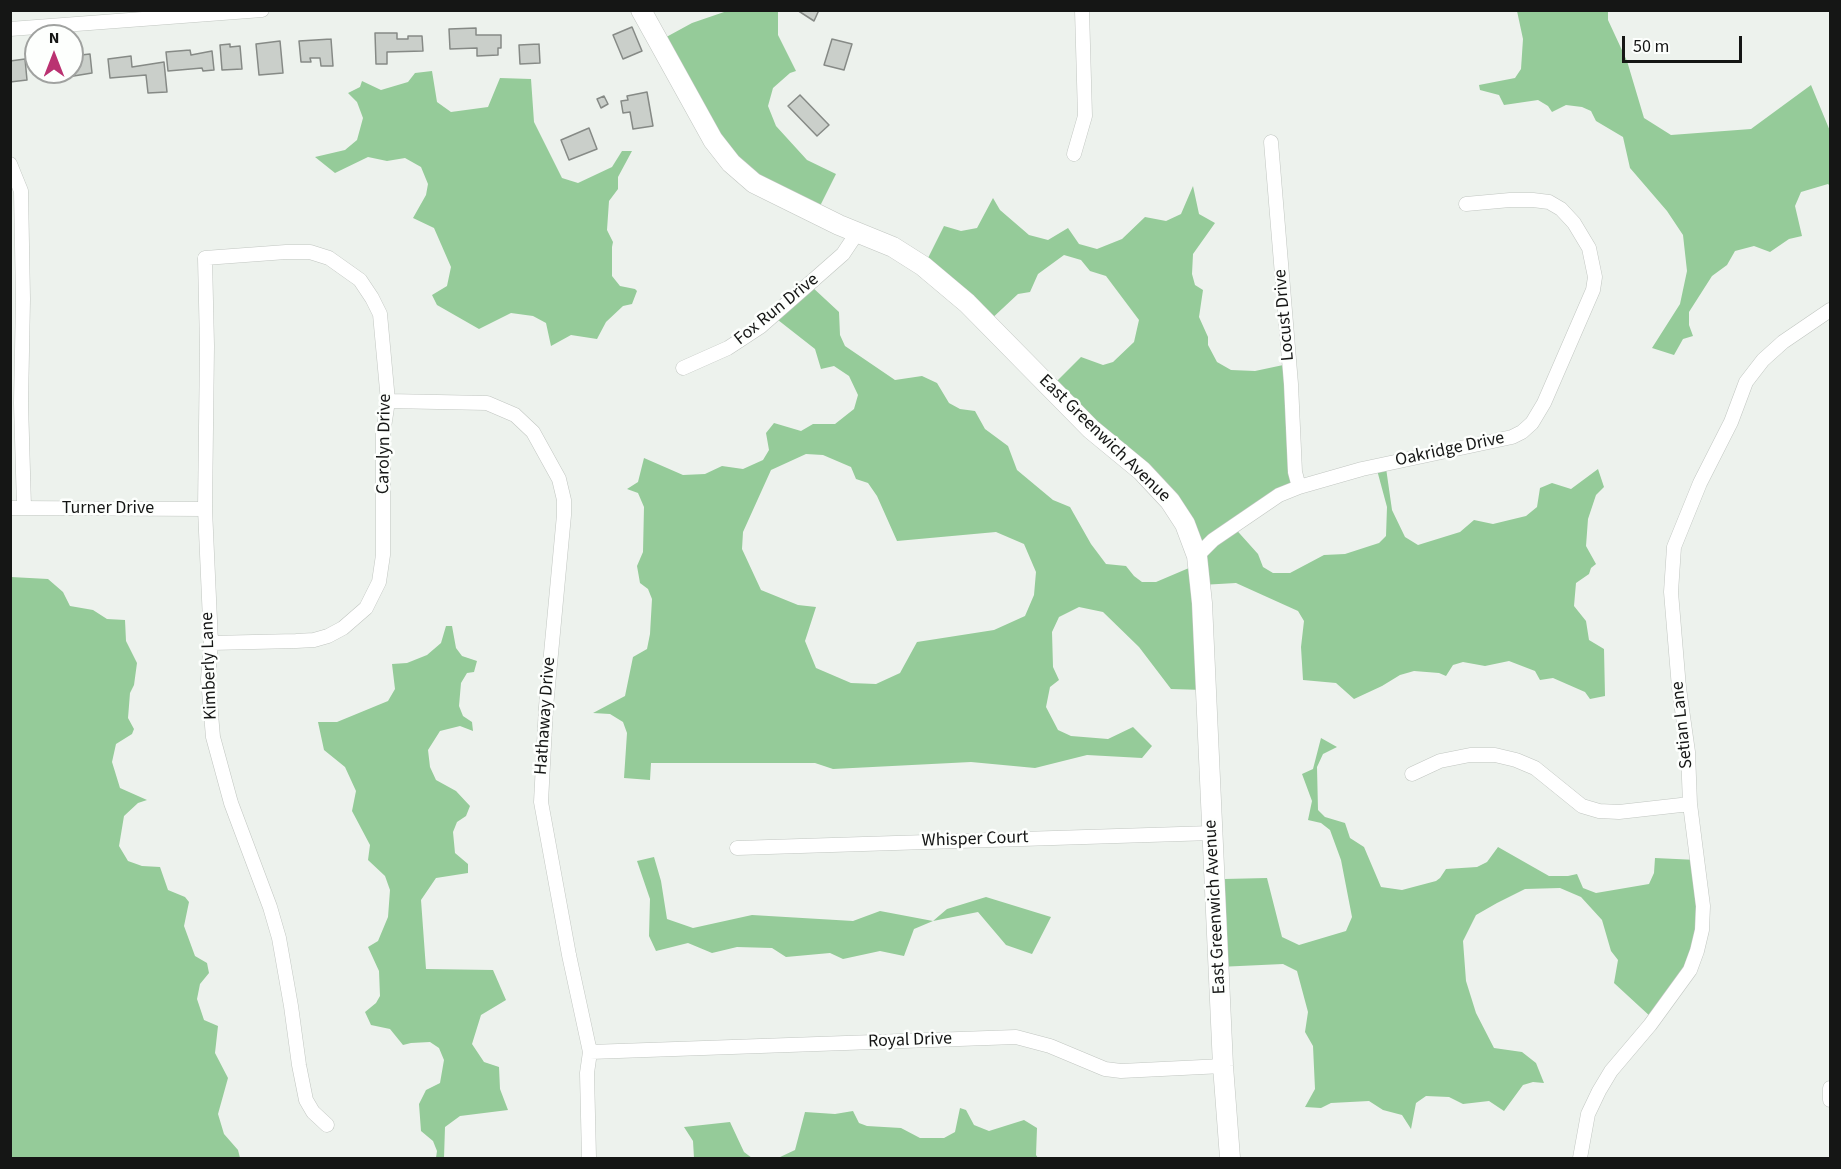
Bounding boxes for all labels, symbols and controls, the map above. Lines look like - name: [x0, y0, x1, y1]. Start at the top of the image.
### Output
- north arrow: [24, 24, 84, 84]
- scale bar: [1625, 24, 1745, 62]
- text: N: [49, 27, 59, 49]
- text: 50 m: [1633, 34, 1669, 59]
- street label: Locust Drive: [1270, 268, 1300, 362]
- street label: Fox Run Drive: [730, 269, 824, 351]
- street label: East Greenwich Avenue: [1034, 371, 1174, 507]
- street label: Carolyn Drive: [373, 394, 397, 494]
- street label: Oakridge Drive: [1393, 428, 1507, 472]
- street label: Turner Drive: [62, 498, 154, 520]
- street label: Kimberly Lane: [197, 612, 223, 720]
- street label: Hathaway Drive: [531, 656, 561, 776]
- street label: Setian Lane: [1668, 680, 1698, 770]
- street label: East Greenwich Avenue: [1201, 819, 1231, 995]
- street label: Whisper Court: [921, 827, 1029, 853]
- street label: Royal Drive: [868, 1029, 952, 1053]

